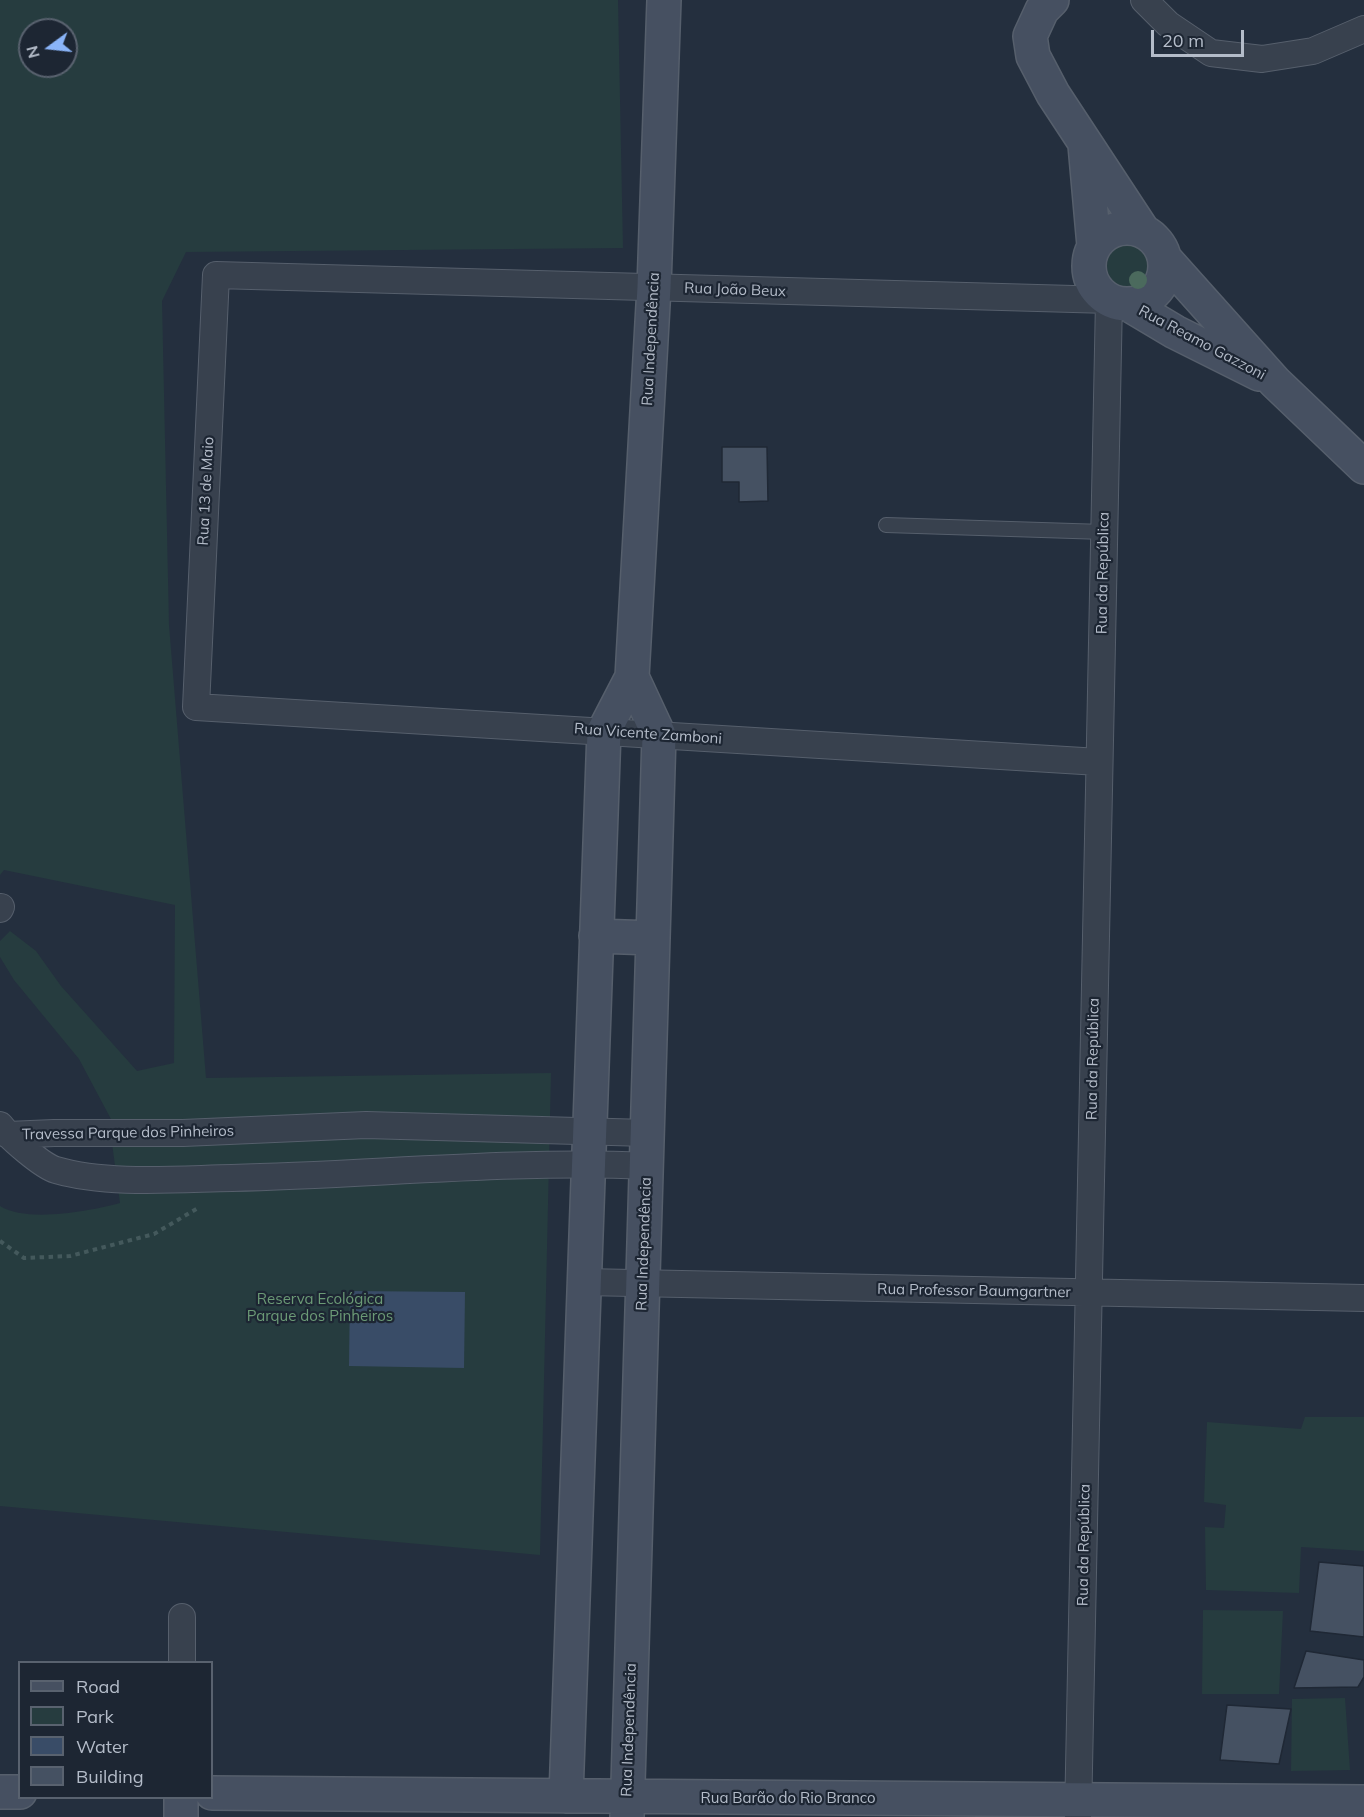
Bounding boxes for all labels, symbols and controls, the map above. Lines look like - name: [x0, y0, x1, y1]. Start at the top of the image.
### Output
- north arrow: [18, 18, 78, 78]
- scale bar: [1154, 18, 1247, 56]
- text: 20 m: [1162, 29, 1204, 52]
- text: N: [21, 44, 44, 61]
- street label: Rua Independência: [639, 272, 663, 406]
- street label: Rua João Beux: [684, 279, 786, 301]
- street label: Rua Reamo Gazzoni: [1135, 302, 1269, 384]
- street label: Rua 13 de Maio: [194, 436, 218, 546]
- street label: Rua da República: [1093, 512, 1113, 634]
- street label: Rua Vicente Zamboni: [573, 720, 723, 748]
- street label: Rua da República: [1083, 998, 1103, 1120]
- street label: Travessa Parque dos Pinheiros: [22, 1122, 234, 1144]
- street label: Rua Independência: [633, 1177, 655, 1311]
- street label: Rua Professor Baumgartner: [877, 1280, 1071, 1302]
- park label: Reserva Ecológica Parque dos Pinheiros: [247, 1290, 393, 1325]
- street label: Rua da República: [1074, 1484, 1094, 1606]
- legend: [18, 1661, 213, 1799]
- street label: Rua Independência: [618, 1663, 640, 1797]
- text: Road: [76, 1675, 120, 1698]
- text: Park: [76, 1705, 114, 1728]
- text: Water: [76, 1735, 128, 1758]
- text: Building: [76, 1765, 144, 1788]
- street label: Rua Barão do Rio Branco: [700, 1789, 876, 1807]

